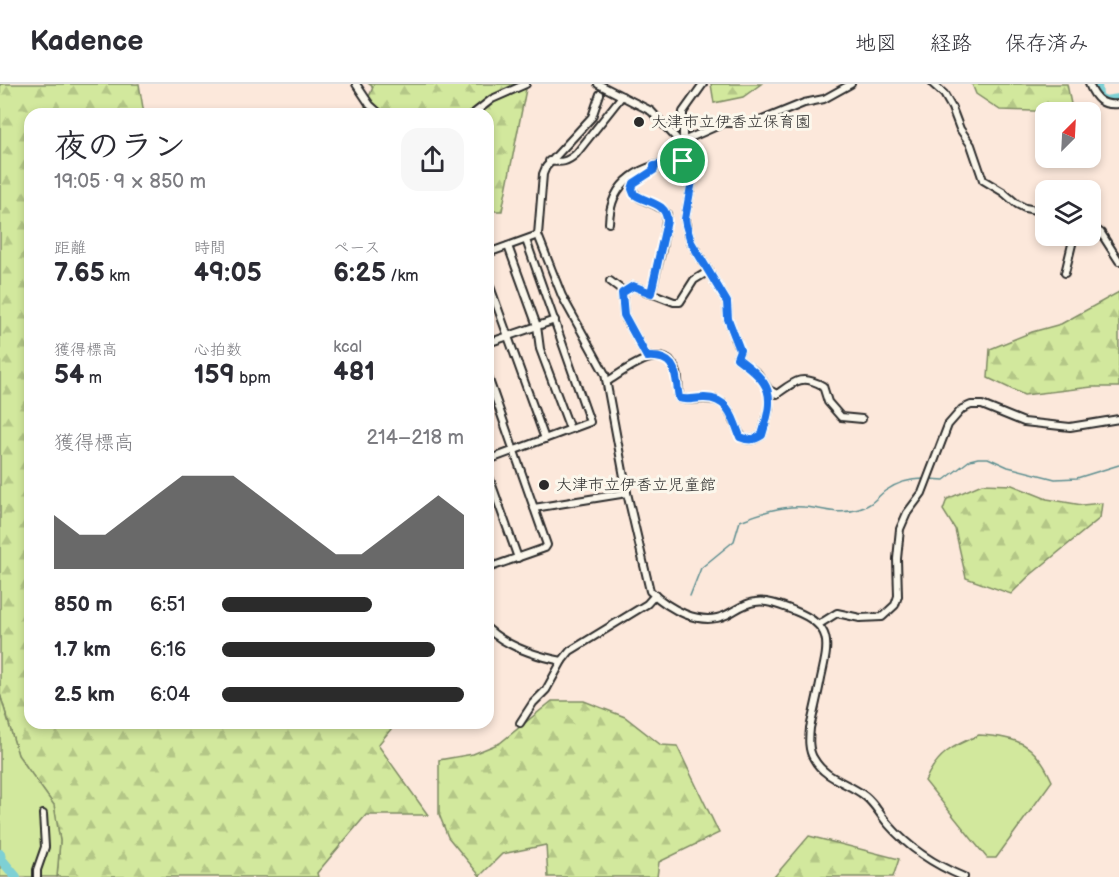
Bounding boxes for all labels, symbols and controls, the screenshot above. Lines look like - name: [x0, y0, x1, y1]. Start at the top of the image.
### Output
- text: Kadence: [30, 25, 143, 58]
- text: 地図: [855, 31, 897, 56]
- text: 経路: [930, 31, 972, 56]
- text: 保存済み: [1005, 31, 1089, 56]
- north arrow: [1035, 102, 1101, 168]
- map controls: [1035, 102, 1101, 246]
- place label: 大津市立伊香立保育園: [651, 113, 811, 132]
- marker: 大津市立伊香立保育園: [632, 115, 646, 129]
- text: 夜のラン: [54, 127, 186, 167]
- button: share: [401, 128, 464, 191]
- pin: [657, 135, 708, 186]
- icon: arrive: [666, 144, 699, 177]
- text: 19:05 · 9 × 850 m: [54, 170, 206, 194]
- button: layers: [1035, 180, 1101, 246]
- text: 距離: [54, 239, 86, 258]
- text: 時間: [194, 239, 226, 258]
- text: ペース: [333, 239, 380, 258]
- text: 7.65: [54, 258, 105, 289]
- text: 49:05: [194, 258, 262, 289]
- text: 6:25: [333, 258, 386, 289]
- text: km: [105, 267, 130, 286]
- text: /km: [386, 267, 419, 286]
- text: kcal: [333, 338, 362, 357]
- text: 獲得標高: [54, 341, 118, 360]
- text: 心拍数: [194, 341, 242, 360]
- text: 481: [333, 357, 375, 388]
- text: 54: [54, 360, 84, 391]
- text: 159: [194, 360, 235, 391]
- text: m: [84, 369, 102, 388]
- text: bpm: [235, 369, 271, 388]
- text: 214–218 m: [367, 426, 464, 450]
- text: 獲得標高: [54, 431, 134, 455]
- place label: 大津市立伊香立児童館: [556, 476, 716, 495]
- marker: 大津市立伊香立児童館: [537, 478, 551, 492]
- text: 850 m: [54, 593, 112, 617]
- text: 6:51: [150, 593, 185, 617]
- text: 1.7 km: [54, 638, 111, 662]
- text: 6:16: [150, 638, 186, 662]
- text: 2.5 km: [54, 683, 115, 707]
- text: 6:04: [150, 683, 190, 707]

